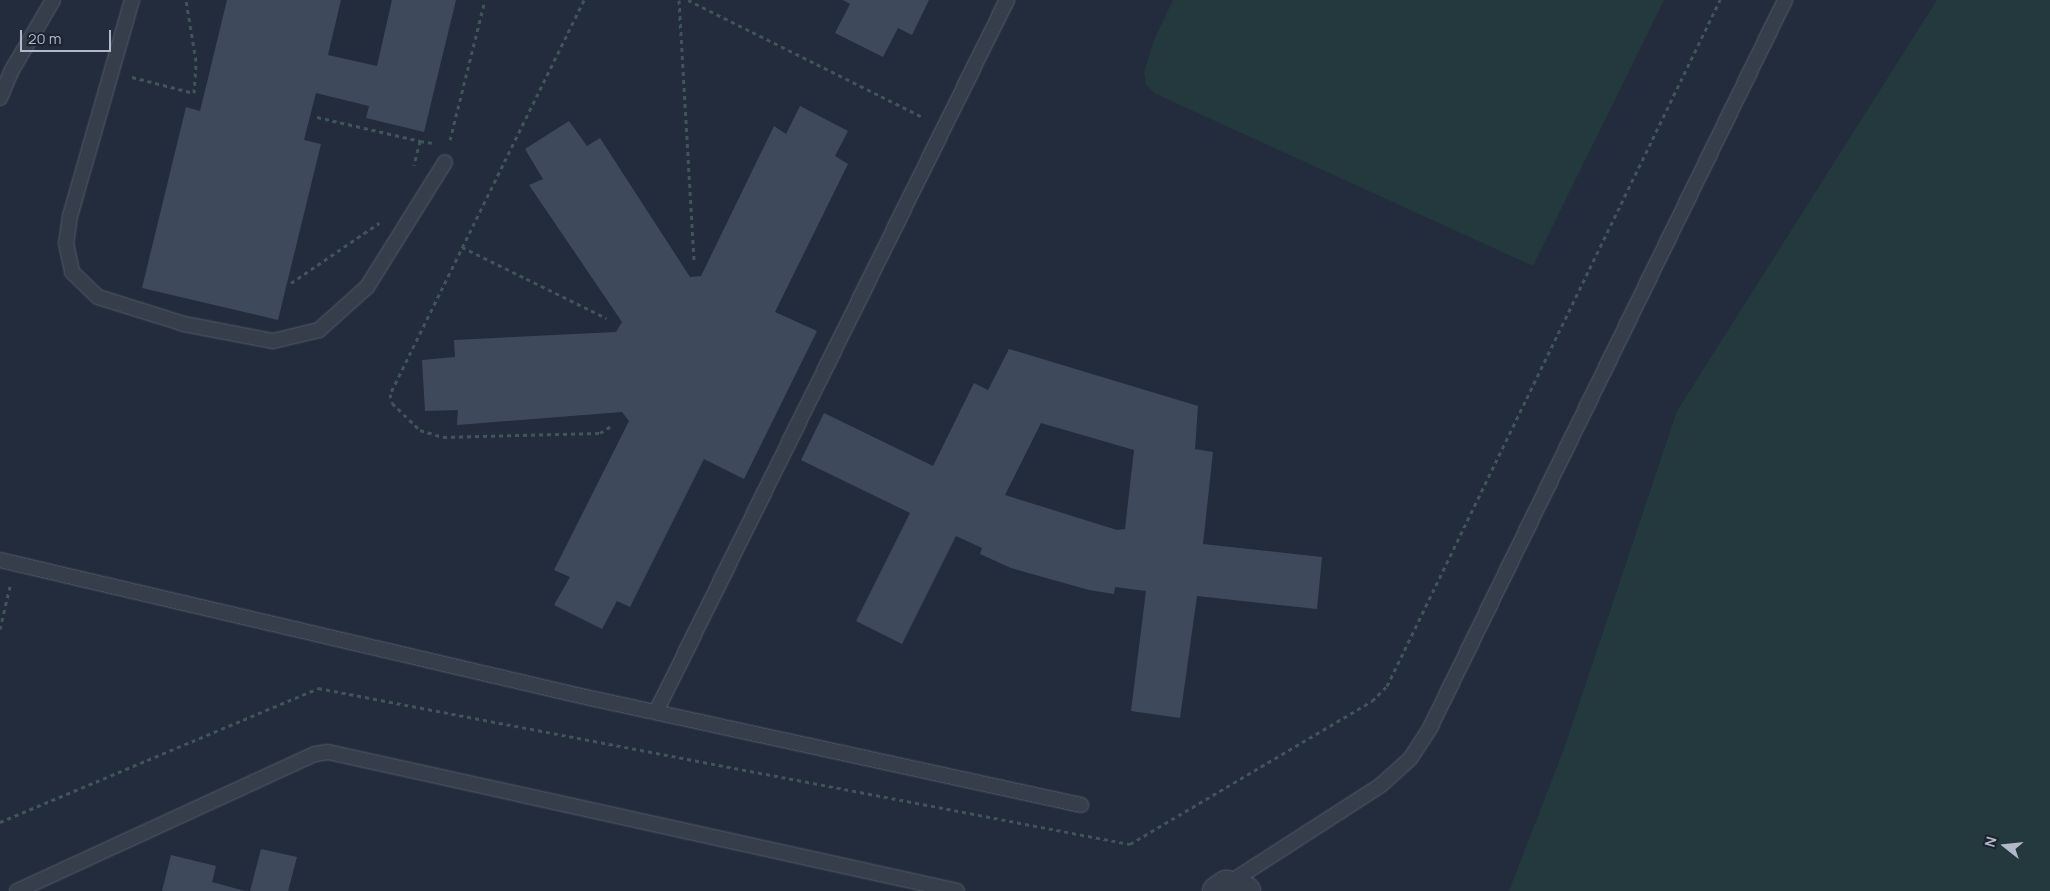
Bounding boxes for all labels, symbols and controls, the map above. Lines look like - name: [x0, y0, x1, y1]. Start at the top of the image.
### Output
- scale bar: [22, 20, 114, 52]
- text: 20 m: [28, 28, 61, 49]
- north arrow: [1980, 821, 2030, 871]
- text: N: [1980, 834, 2001, 849]

